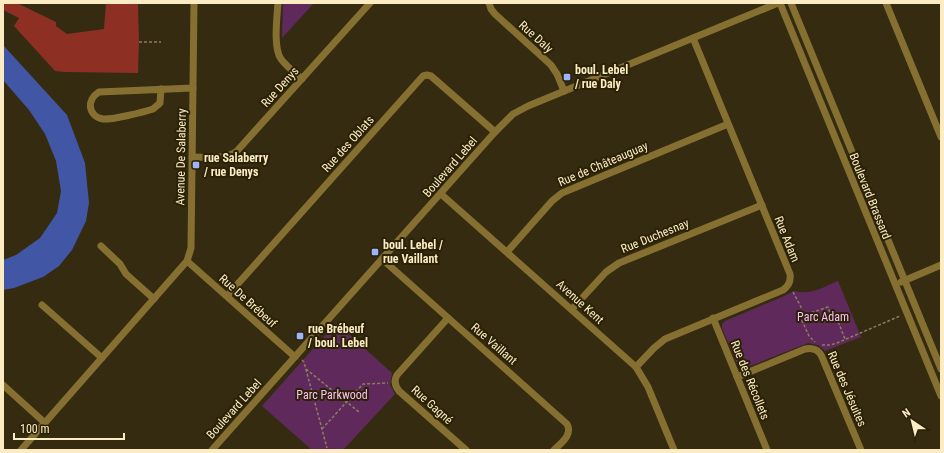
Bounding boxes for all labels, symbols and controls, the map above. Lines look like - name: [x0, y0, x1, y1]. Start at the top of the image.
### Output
- street label: Rue Daly: [516, 18, 556, 56]
- place label: boul. Lebel / rue Daly: [575, 63, 628, 91]
- street label: Rue Denys: [258, 64, 302, 110]
- marker: boul. Lebel / rue Daly: [562, 72, 572, 82]
- street label: Avenue De Salaberry: [173, 108, 189, 206]
- street label: Rue des Oblats: [319, 113, 377, 175]
- street label: Boulevard Lebel: [420, 134, 480, 200]
- street label: Rue de Châteauguay: [556, 139, 650, 189]
- place label: rue Salaberry / rue Denys: [204, 151, 269, 179]
- street label: Boulevard Brassard: [846, 151, 894, 241]
- marker: rue Salaberry / rue Denys: [191, 160, 201, 170]
- street label: Rue Adam: [771, 214, 803, 264]
- street label: Rue Duchesnay: [619, 216, 691, 256]
- place label: boul. Lebel / rue Vaillant: [383, 238, 443, 266]
- marker: boul. Lebel / rue Vaillant: [370, 247, 380, 257]
- street label: Rue De Brébeuf: [216, 271, 280, 331]
- street label: Avenue Kent: [554, 277, 607, 327]
- park label: Parc Adam: [797, 310, 849, 324]
- street label: Rue Vaillant: [468, 320, 520, 368]
- place label: rue Brébeuf / boul. Lebel: [308, 322, 368, 350]
- marker: rue Brébeuf / boul. Lebel: [295, 331, 305, 341]
- street label: Rue des Récollets: [728, 338, 772, 422]
- street label: Rue des Jésuites: [825, 349, 869, 429]
- street label: Boulevard Lebel: [204, 376, 264, 442]
- street label: Rue Gagné: [408, 383, 456, 427]
- park label: Parc Parkwood: [296, 388, 368, 402]
- north arrow: [892, 401, 932, 441]
- text: N: [900, 406, 913, 420]
- scale bar: [14, 415, 124, 441]
- text: 100 m: [20, 422, 50, 436]

